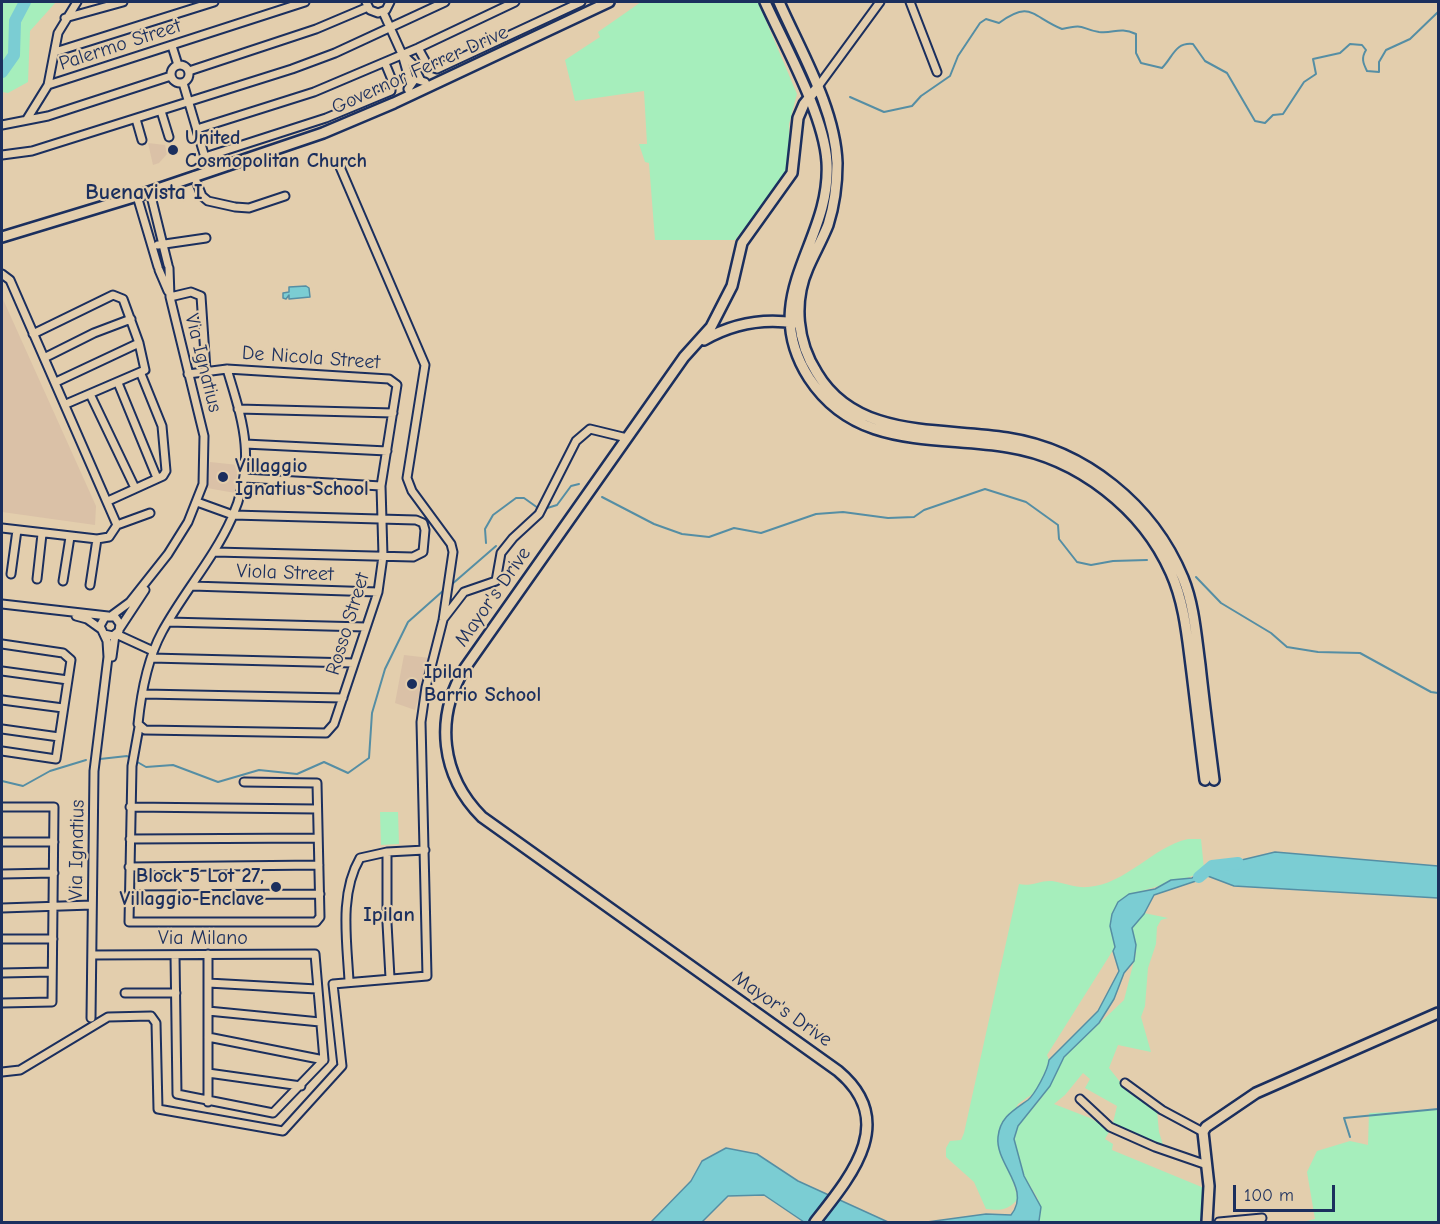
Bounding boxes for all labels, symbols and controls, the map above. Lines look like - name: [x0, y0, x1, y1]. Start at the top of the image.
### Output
- street label: Palermo Street: [56, 14, 184, 76]
- street label: Governor Ferrer Drive: [328, 20, 512, 120]
- place label: United Cosmopolitan Church: [185, 126, 367, 173]
- marker: United Cosmopolitan Church: [166, 143, 180, 157]
- district label: Buenavista I: [85, 180, 203, 206]
- street label: Via Ignatius: [179, 311, 227, 415]
- street label: De Nicola Street: [241, 341, 381, 375]
- place label: Villaggio Ignatius School: [235, 454, 369, 501]
- marker: Villaggio Ignatius School: [216, 470, 230, 484]
- street label: Mayor's Drive: [450, 543, 536, 651]
- street label: Viola Street: [236, 559, 334, 587]
- street label: Rosso Street: [321, 570, 375, 678]
- place label: Ipilan Barrio School: [424, 660, 541, 707]
- marker: Ipilan Barrio School: [405, 677, 419, 691]
- street label: Via Ignatius: [64, 799, 90, 901]
- place label: Block 5 Lot 27, Villaggio Enclave: [120, 864, 264, 911]
- marker: Block 5 Lot 27, Villaggio Enclave: [269, 880, 283, 894]
- district label: Ipilan: [363, 902, 415, 928]
- street label: Via Milano: [158, 926, 248, 950]
- street label: Mayor's Drive: [728, 966, 836, 1052]
- scale bar: [1236, 1173, 1338, 1211]
- text: 100 m: [1244, 1185, 1294, 1206]

